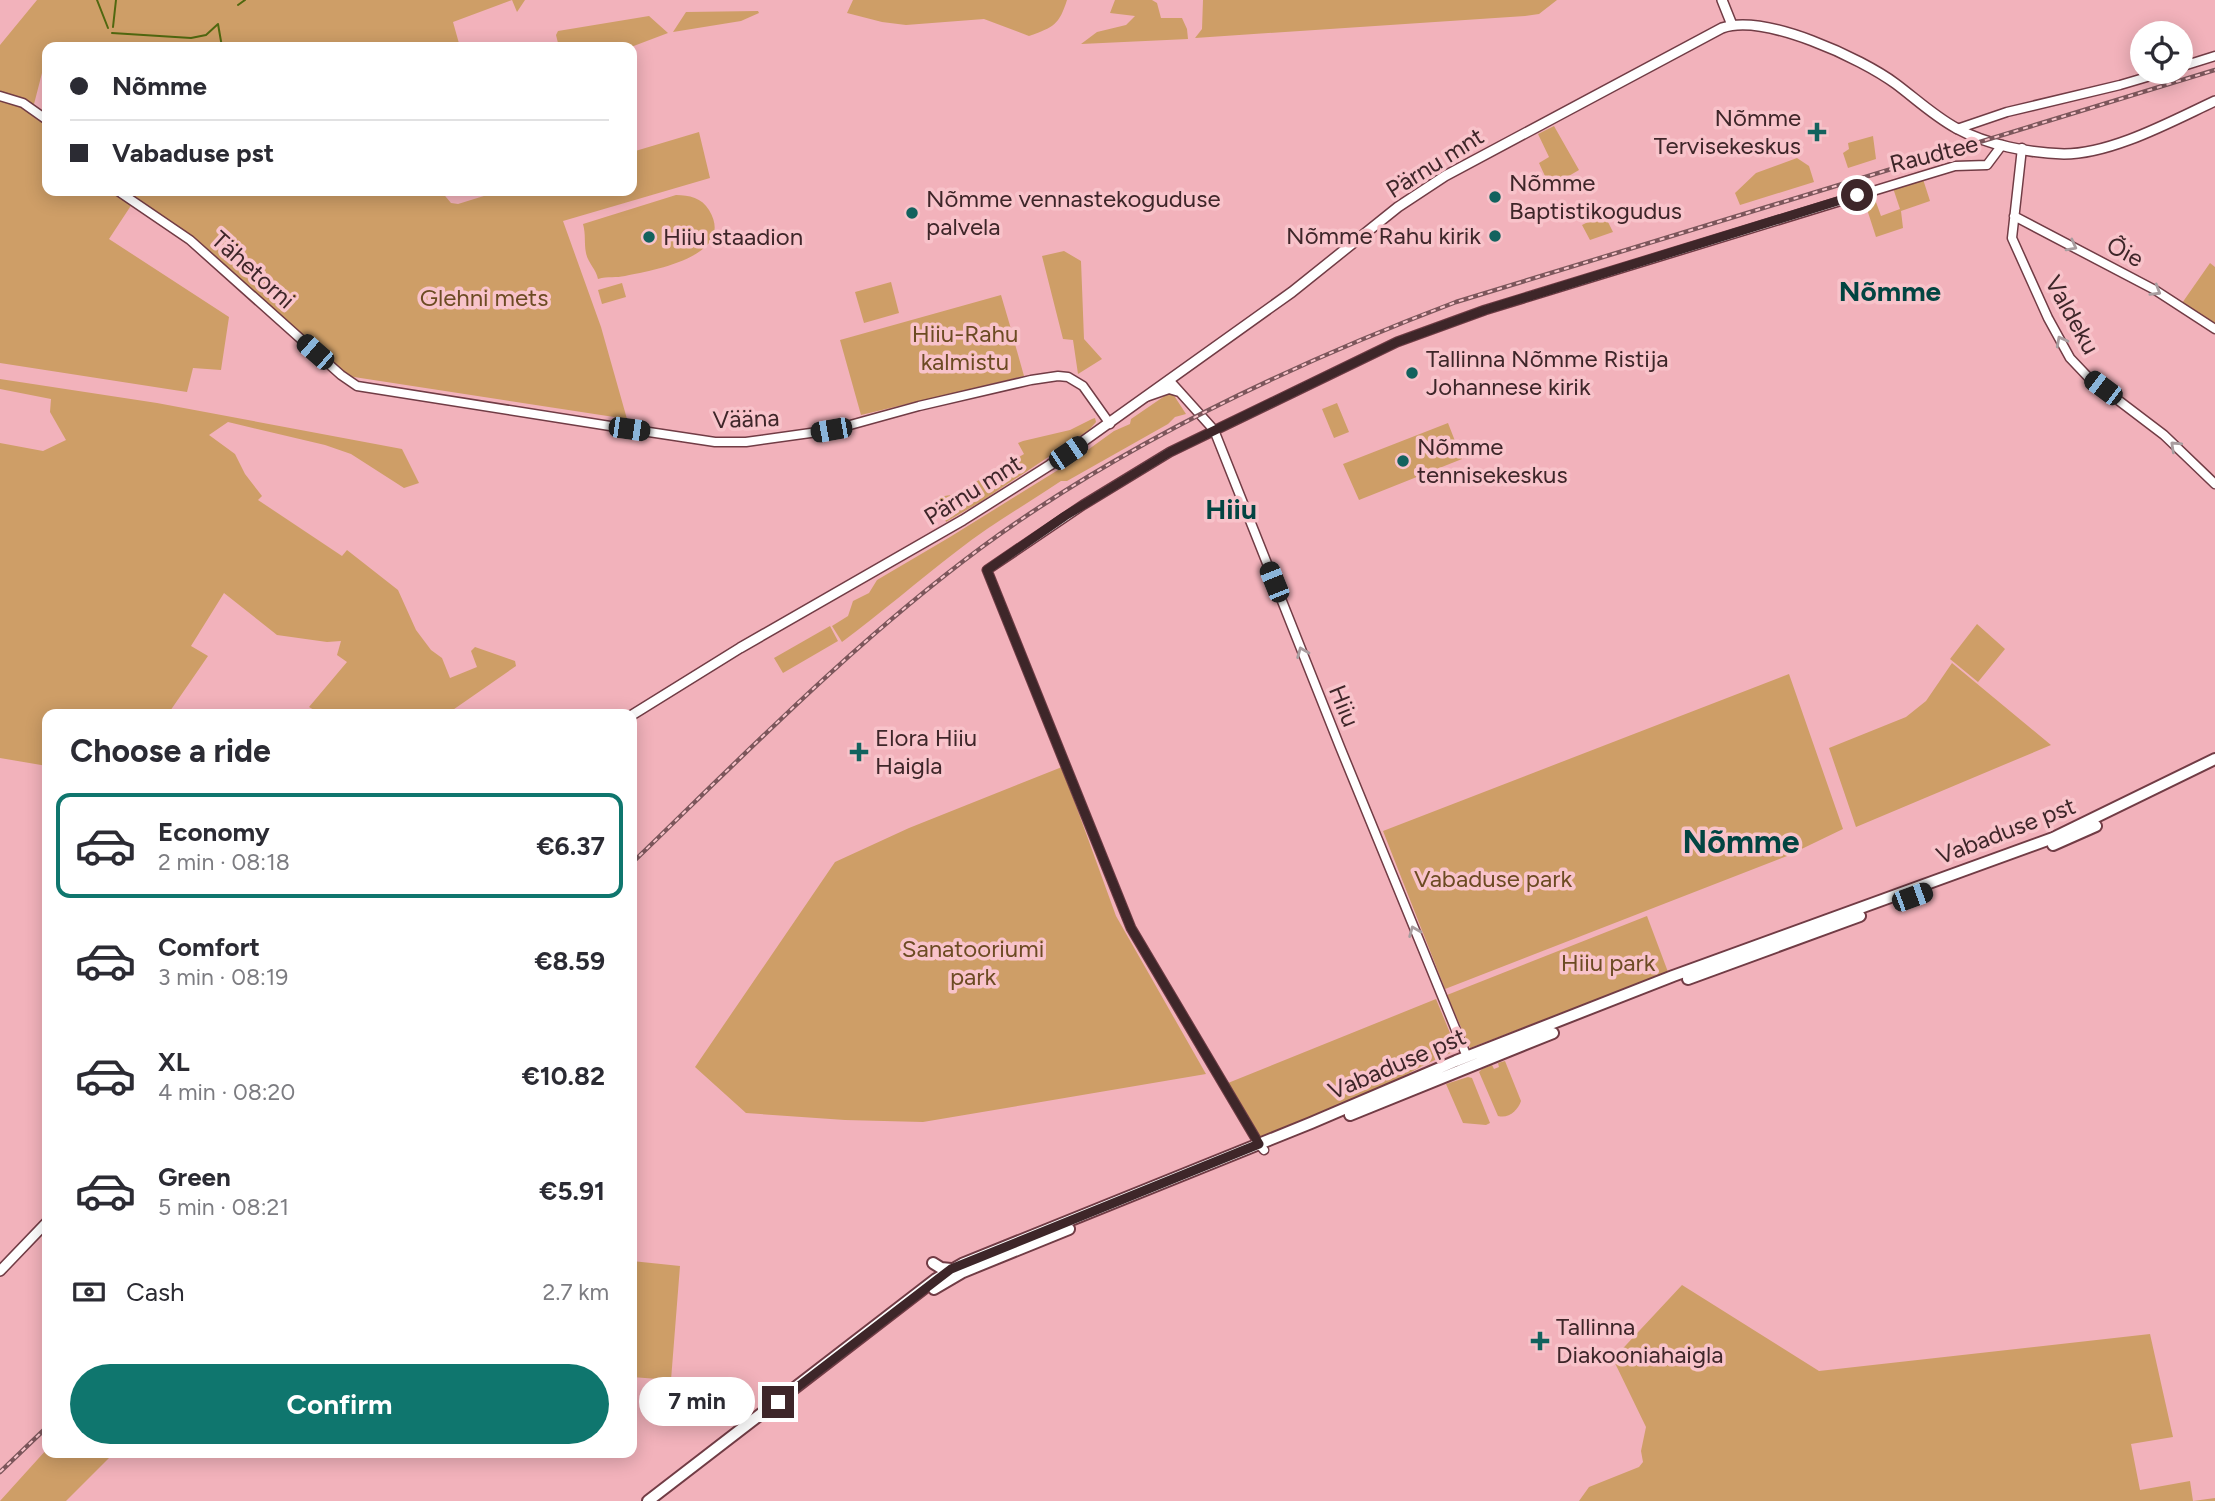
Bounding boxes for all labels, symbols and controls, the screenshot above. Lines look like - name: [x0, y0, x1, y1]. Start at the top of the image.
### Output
- map controls: [2130, 21, 2193, 84]
- button: locate: [2130, 21, 2193, 84]
- text: Nõmme: [112, 70, 207, 102]
- place label: Nõmme Tervisekeskus: [1654, 103, 1801, 160]
- street label: Pärnu mnt: [1380, 121, 1489, 204]
- marker: Nõmme Tervisekeskus: [1807, 122, 1827, 142]
- street label: Raudtee: [1887, 129, 1981, 178]
- text: Vabaduse pst: [112, 137, 274, 169]
- place label: Nõmme Baptistikogudus: [1509, 168, 1682, 225]
- route start: [1841, 179, 1873, 211]
- place label: Nõmme vennastekoguduse palvela: [926, 184, 1221, 241]
- marker: Nõmme Baptistikogudus: [1487, 189, 1503, 205]
- marker: Nõmme vennastekoguduse palvela: [904, 205, 920, 221]
- place label: Nõmme Rahu kirik: [1286, 221, 1481, 250]
- place label: Hiiu staadion: [663, 222, 803, 251]
- street label: Tähetorni: [206, 225, 301, 315]
- marker: Nõmme Rahu kirik: [1487, 228, 1503, 244]
- marker: Hiiu staadion: [641, 229, 657, 245]
- street label: Õie: [2102, 230, 2149, 273]
- one-way arrow: [2065, 237, 2077, 251]
- street label: Valdeku: [2039, 270, 2106, 359]
- district label: Nõmme: [1839, 274, 1941, 308]
- one-way arrow: [2148, 282, 2161, 295]
- park label: Glehni mets: [420, 283, 548, 312]
- park label: Hiiu-Rahu kalmistu: [912, 319, 1018, 376]
- car: [293, 330, 338, 374]
- one-way arrow: [2056, 336, 2069, 348]
- place label: Tallinna Nõmme Ristija Johannese kirik: [1426, 344, 1669, 401]
- marker: Tallinna Nõmme Ristija Johannese kirik: [1404, 365, 1420, 381]
- car: [2080, 367, 2127, 409]
- street label: Vääna: [712, 403, 780, 434]
- car: [607, 416, 652, 442]
- car: [809, 416, 854, 444]
- place label: Nõmme tennisekeskus: [1417, 432, 1568, 489]
- car: [1045, 433, 1092, 473]
- one-way arrow: [2170, 442, 2183, 455]
- street label: Pärnu mnt: [918, 448, 1027, 531]
- marker: Nõmme tennisekeskus: [1395, 453, 1411, 469]
- district label: Hiiu: [1205, 492, 1257, 526]
- car: [1257, 559, 1292, 605]
- one-way arrow: [1296, 647, 1310, 659]
- street label: Hiiu: [1323, 681, 1366, 731]
- place label: Elora Hiiu Haigla: [875, 723, 977, 780]
- text: Choose a ride: [70, 732, 271, 770]
- marker: Elora Hiiu Haigla: [849, 742, 869, 762]
- street label: Vabaduse pst: [1932, 791, 2079, 870]
- icon: car: [74, 814, 137, 877]
- text: Economy: [158, 816, 270, 848]
- district label: Nõmme: [1683, 823, 1800, 861]
- text: €6.37: [536, 830, 605, 862]
- text: 2 min · 08:18: [158, 848, 290, 876]
- park label: Vabaduse park: [1414, 864, 1572, 893]
- car: [1889, 880, 1936, 914]
- one-way arrow: [1409, 926, 1423, 938]
- icon: car: [74, 929, 137, 992]
- text: Comfort: [158, 931, 260, 963]
- park label: Sanatooriumi park: [902, 934, 1044, 991]
- text: €8.59: [534, 945, 605, 977]
- park label: Hiiu park: [1561, 948, 1656, 977]
- text: 3 min · 08:19: [158, 963, 288, 991]
- street label: Vabaduse pst: [1324, 1022, 1470, 1105]
- icon: car: [74, 1044, 137, 1107]
- text: XL: [158, 1046, 190, 1078]
- text: €10.82: [522, 1060, 605, 1092]
- text: 4 min · 08:20: [158, 1078, 295, 1106]
- icon: car: [74, 1159, 137, 1222]
- text: Green: [158, 1161, 231, 1193]
- text: €5.91: [539, 1175, 605, 1207]
- text: 5 min · 08:21: [158, 1193, 289, 1221]
- icon: cash: [70, 1273, 108, 1311]
- text: Cash: [126, 1276, 185, 1308]
- text: 2.7 km: [543, 1278, 609, 1306]
- place label: Tallinna Diakooniahaigla: [1556, 1312, 1724, 1369]
- marker: Tallinna Diakooniahaigla: [1530, 1331, 1550, 1351]
- button: Confirm: [70, 1364, 609, 1444]
- callout: 7 min: [638, 1378, 754, 1426]
- route end: [762, 1386, 794, 1418]
- text: 7 min: [668, 1387, 726, 1415]

